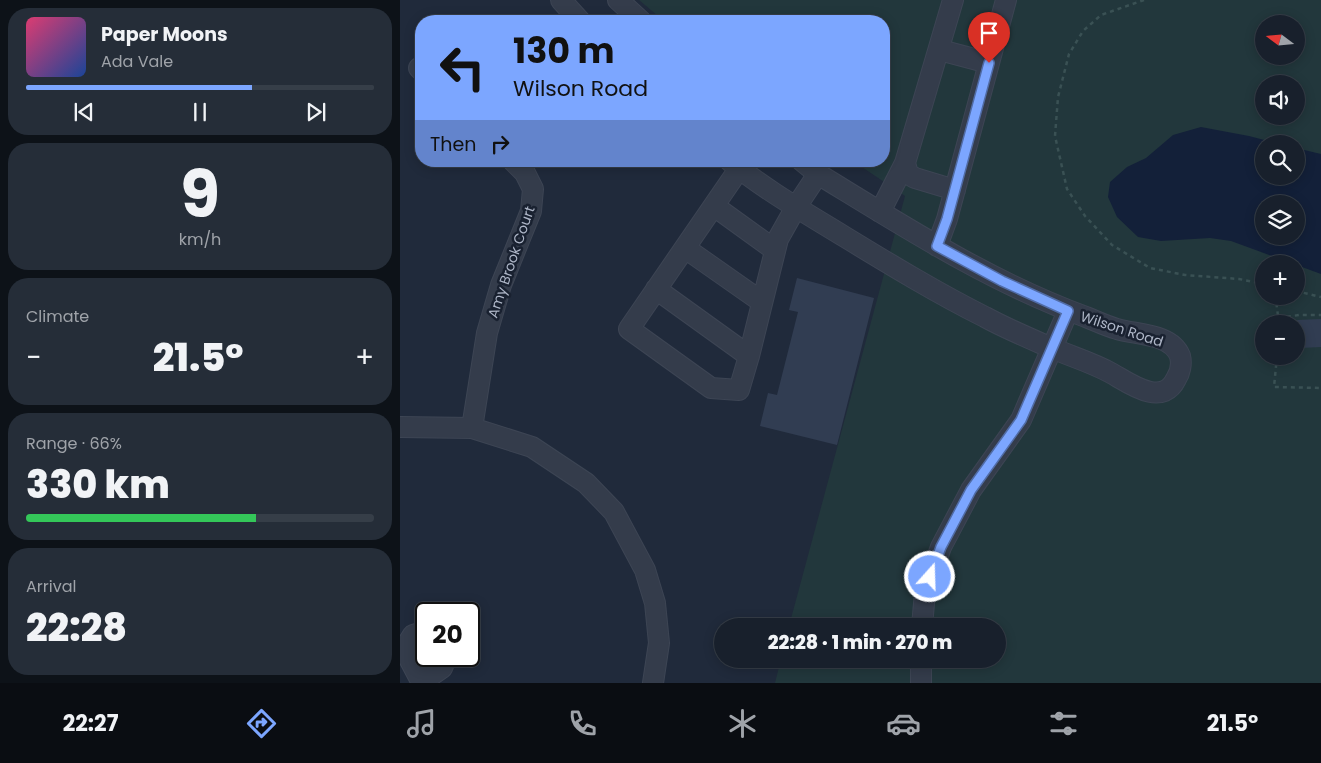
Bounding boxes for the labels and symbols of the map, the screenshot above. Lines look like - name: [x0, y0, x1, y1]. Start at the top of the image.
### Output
- pin: [968, 12, 1010, 63]
- north arrow: [1255, 15, 1305, 65]
- street label: Amy Brook Court: [482, 203, 540, 321]
- street label: Wilson Road: [1078, 306, 1166, 352]
- position arrow: [903, 550, 955, 602]
- speed limit sign: 20: [415, 602, 480, 667]

